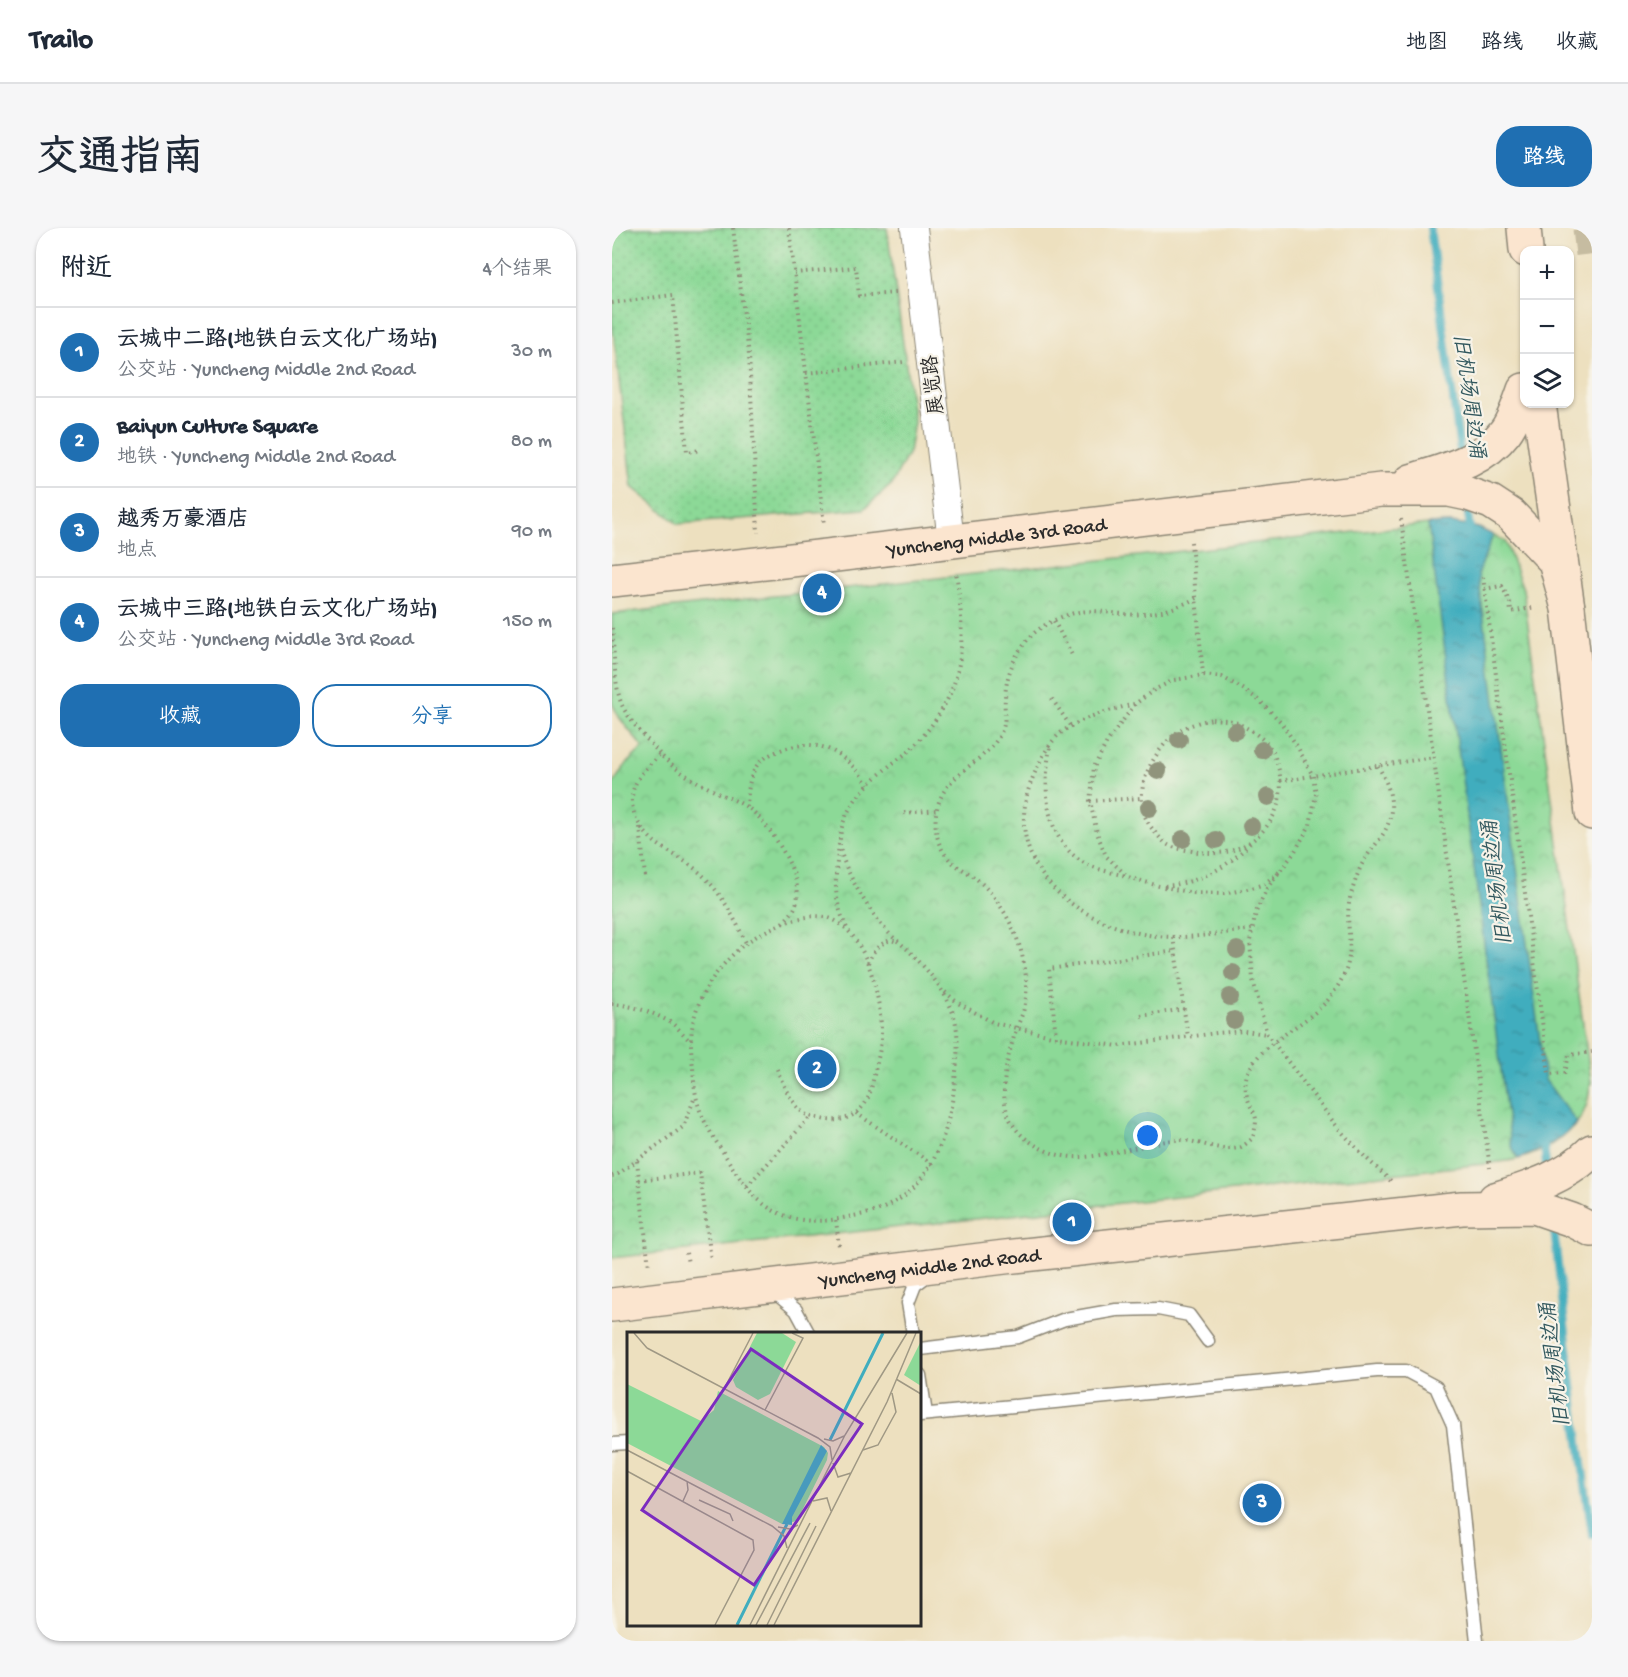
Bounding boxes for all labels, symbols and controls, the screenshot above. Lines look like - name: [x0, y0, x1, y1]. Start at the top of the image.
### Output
- text: Trailo: [30, 25, 93, 58]
- text: 地图: [1406, 32, 1448, 57]
- text: 路线: [1481, 32, 1523, 57]
- text: 收藏: [1556, 32, 1598, 57]
- button: 路线: [1496, 126, 1592, 187]
- text: 交通指南: [36, 137, 204, 186]
- map controls: [1520, 246, 1574, 408]
- button: +: [1520, 246, 1574, 300]
- text: 附近: [60, 255, 112, 286]
- text: 4个结果: [483, 259, 552, 282]
- button: −: [1520, 300, 1574, 354]
- text: 云城中二路(地铁白云文化广场站): [117, 328, 437, 354]
- water label: 旧机场周边涌: [1445, 332, 1489, 462]
- text: 1: [75, 341, 84, 364]
- text: 30 m: [511, 341, 552, 364]
- street label: 展览路: [918, 352, 951, 416]
- button: layers: [1520, 354, 1574, 408]
- text: 公交站 · Yuncheng Middle 2nd Road: [117, 360, 415, 383]
- text: Baiyun Culture Square: [117, 415, 318, 441]
- text: 2: [75, 431, 84, 454]
- text: 80 m: [511, 431, 552, 454]
- text: 地铁 · Yuncheng Middle 2nd Road: [117, 447, 395, 470]
- text: 越秀万豪酒店: [117, 508, 249, 534]
- street label: Yuncheng Middle 3rd Road: [884, 515, 1110, 564]
- text: 3: [74, 521, 85, 544]
- text: 90 m: [512, 521, 552, 544]
- text: 地点: [117, 540, 157, 563]
- pin: 4: [802, 570, 842, 616]
- text: 云城中三路(地铁白云文化广场站): [117, 598, 437, 624]
- text: 4: [75, 611, 84, 634]
- text: 150 m: [503, 611, 552, 634]
- text: 公交站 · Yuncheng Middle 3rd Road: [117, 630, 413, 653]
- button: 收藏: [60, 684, 300, 747]
- button: 分享: [312, 684, 552, 747]
- water label: 旧机场周边涌: [1478, 818, 1520, 947]
- pin: 2: [798, 1046, 836, 1092]
- your location: [1133, 1121, 1162, 1150]
- pin: 1: [1052, 1200, 1092, 1244]
- street label: Yuncheng Middle 2nd Road: [816, 1245, 1044, 1295]
- water label: 旧机场周边涌: [1536, 1300, 1578, 1429]
- inset map: [627, 1332, 921, 1626]
- pin: 3: [1242, 1480, 1282, 1526]

